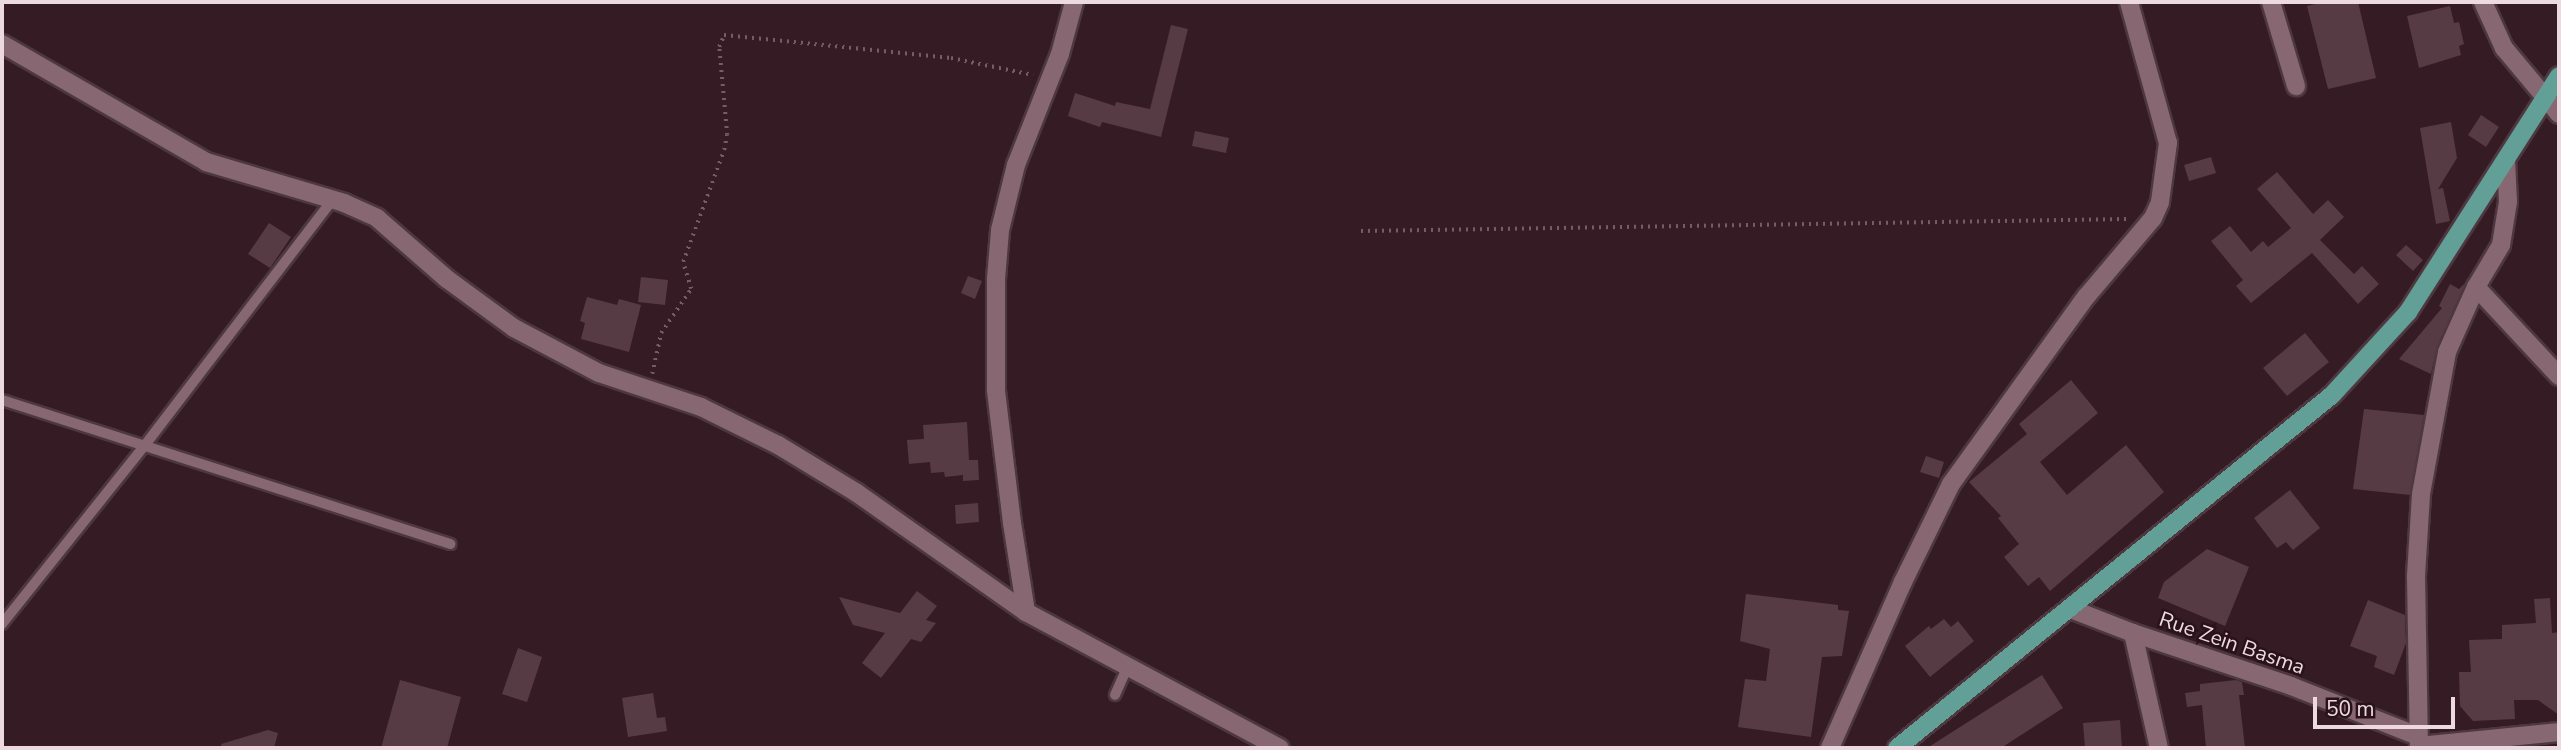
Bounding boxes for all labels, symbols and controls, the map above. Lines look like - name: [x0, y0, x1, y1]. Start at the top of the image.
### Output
- street label: Rue Zein Basma: [2156, 606, 2308, 680]
- scale bar: [2316, 684, 2458, 728]
- text: 50 m: [2326, 695, 2375, 723]

